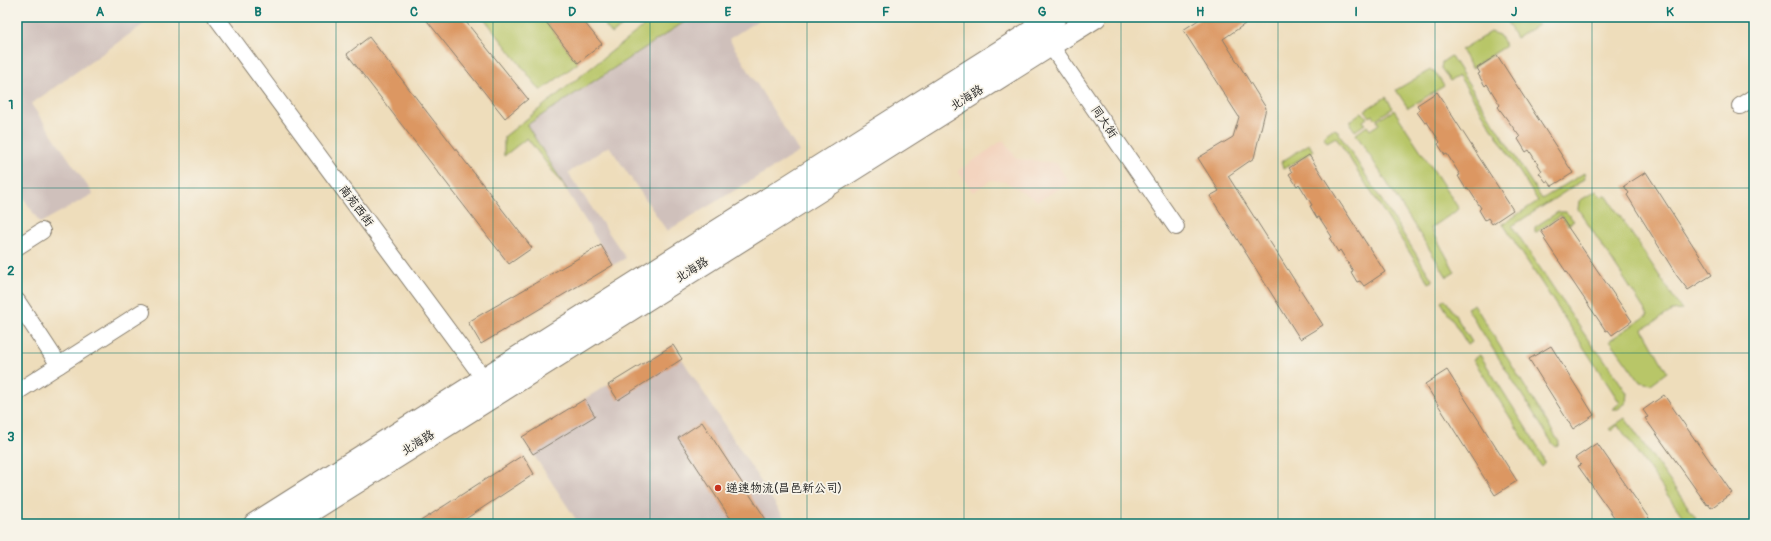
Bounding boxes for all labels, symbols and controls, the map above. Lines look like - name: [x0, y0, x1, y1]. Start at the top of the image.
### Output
- text: A: [96, 4, 105, 20]
- text: B: [254, 4, 262, 20]
- text: C: [410, 4, 418, 20]
- text: D: [568, 4, 576, 20]
- text: E: [725, 4, 732, 20]
- text: F: [882, 4, 890, 20]
- text: G: [1038, 4, 1047, 20]
- text: H: [1196, 4, 1204, 20]
- text: I: [1354, 4, 1358, 20]
- text: J: [1511, 4, 1517, 20]
- text: K: [1666, 4, 1674, 20]
- street label: 北海路: [948, 82, 986, 114]
- text: 1: [8, 97, 14, 113]
- street label: 同大街: [1088, 103, 1120, 141]
- street label: 南苑西街: [336, 182, 376, 230]
- street label: 北海路: [673, 254, 711, 286]
- text: 2: [7, 263, 15, 279]
- street label: 北海路: [399, 427, 437, 459]
- text: 3: [7, 429, 15, 445]
- place label: 递速物流(昌邑新公司): [726, 481, 842, 496]
- marker: 递速物流(昌邑新公司): [713, 483, 723, 493]

